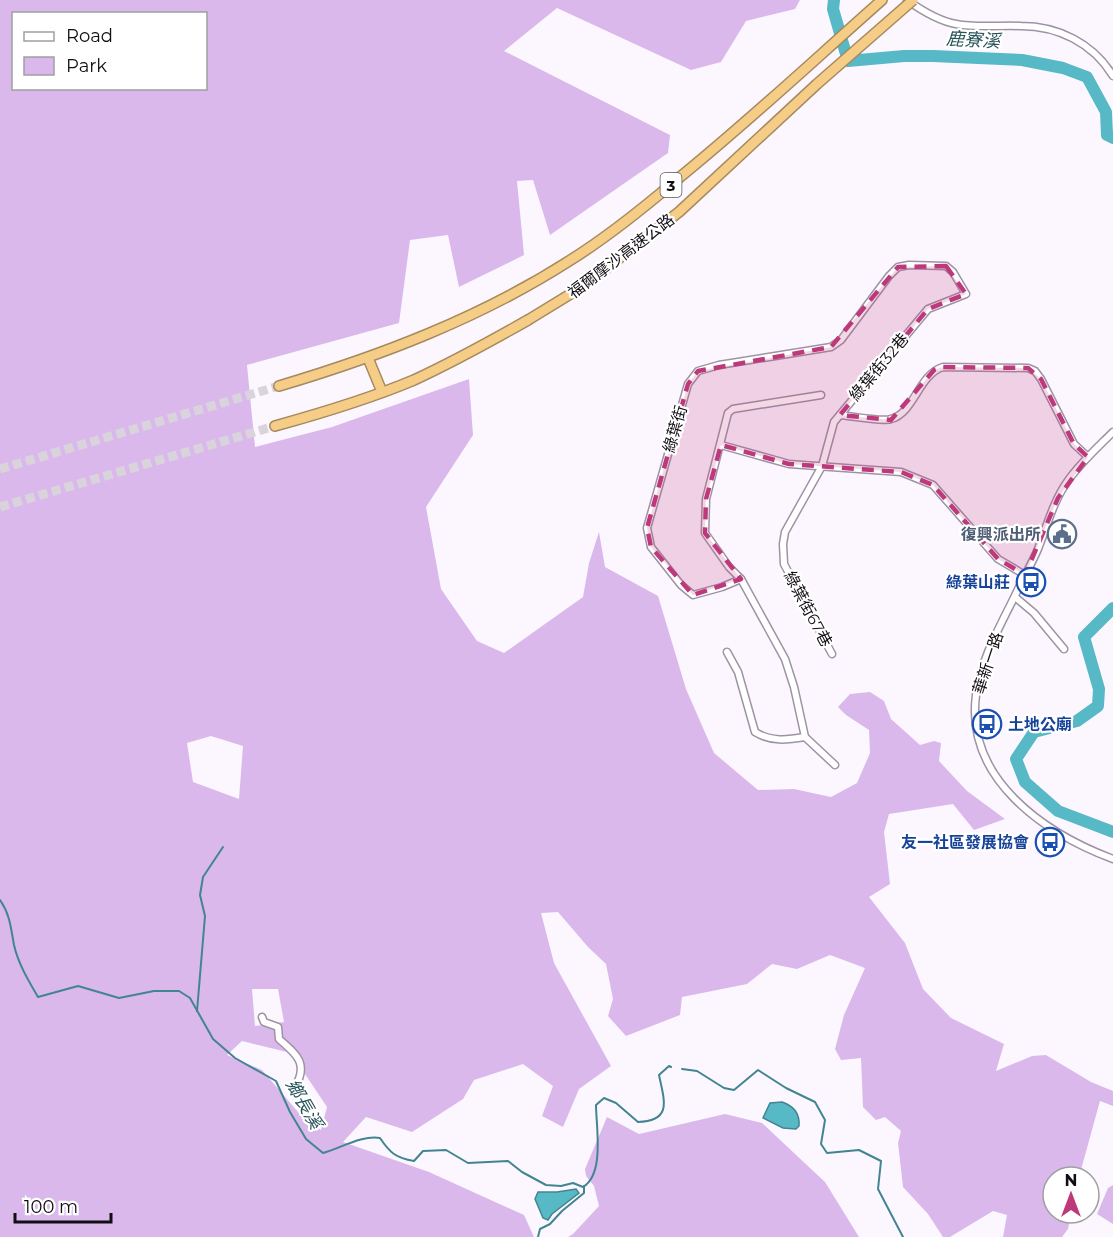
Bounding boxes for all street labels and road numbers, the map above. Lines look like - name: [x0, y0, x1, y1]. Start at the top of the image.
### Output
- road number: 3: [660, 173, 682, 197]
- street label: 福爾摩沙高速公路: [564, 210, 678, 302]
- street label: 綠葉街32巷: [845, 329, 913, 405]
- street label: 綠葉街: [659, 403, 691, 455]
- street label: 綠葉街67巷: [780, 568, 836, 650]
- street label: 華新一路: [969, 630, 1007, 696]

